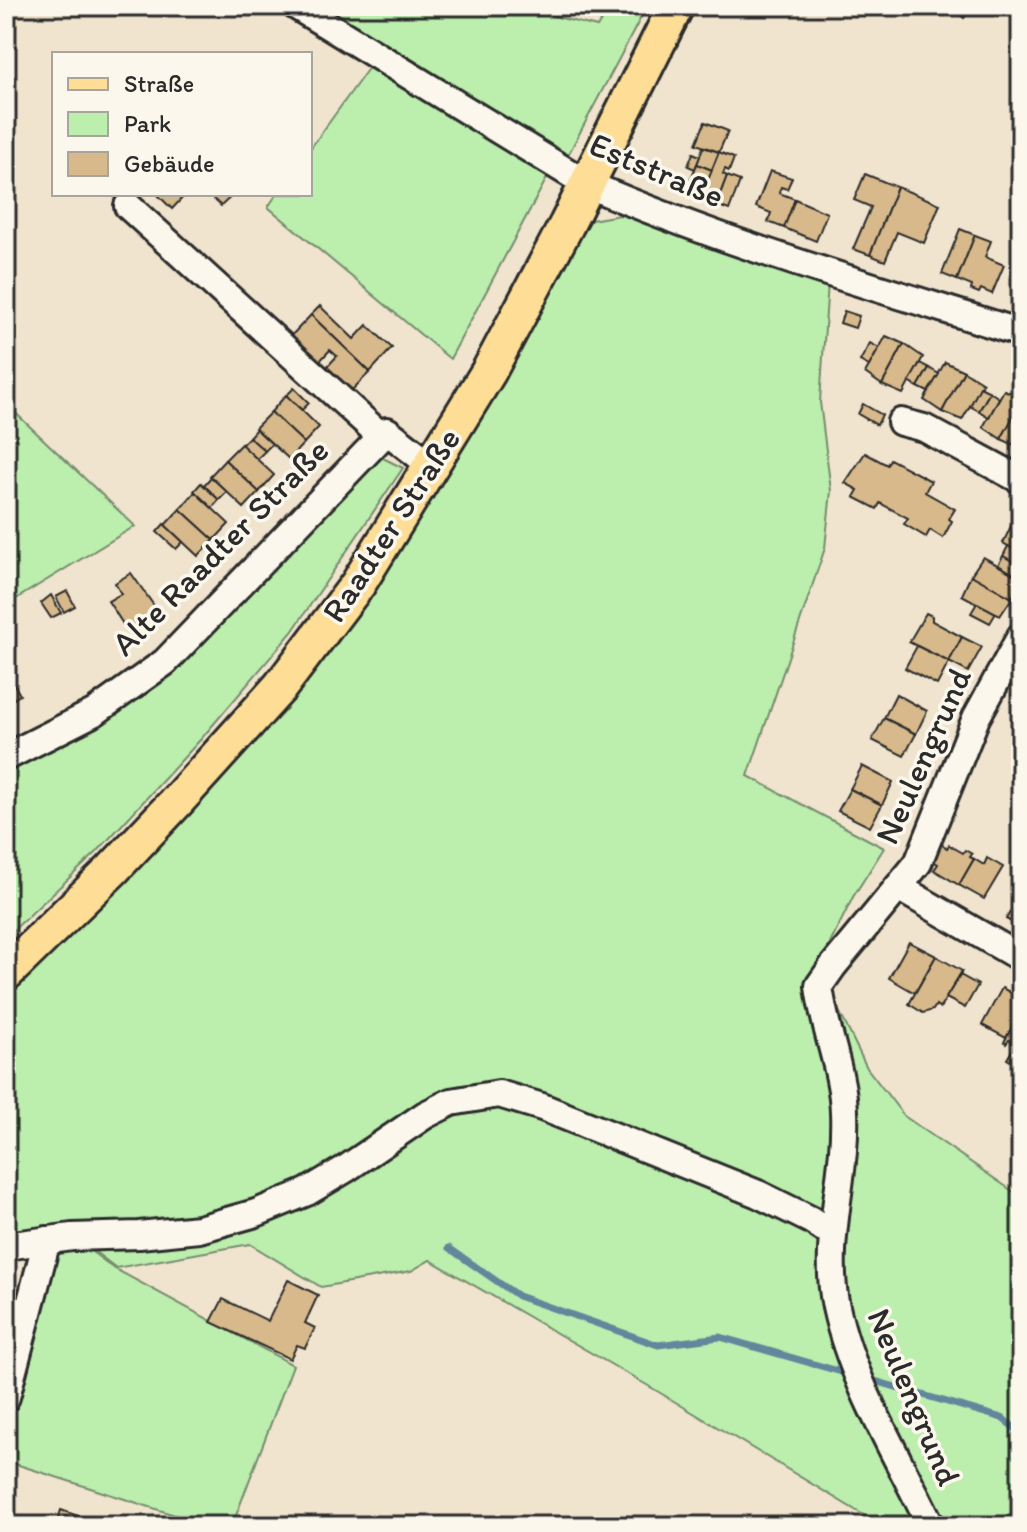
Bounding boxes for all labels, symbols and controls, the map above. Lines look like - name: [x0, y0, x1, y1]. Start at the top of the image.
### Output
- legend: [52, 52, 312, 196]
- text: Straße: [124, 69, 194, 98]
- text: Park: [124, 109, 171, 138]
- street label: Eststraße: [584, 123, 730, 217]
- text: Gebäude: [124, 149, 215, 178]
- street label: Raadter Straße: [313, 420, 469, 630]
- street label: Alte Raadter Straße: [103, 430, 337, 664]
- street label: Neulengrund: [866, 661, 980, 850]
- street label: Neulengrund: [858, 1302, 970, 1492]

